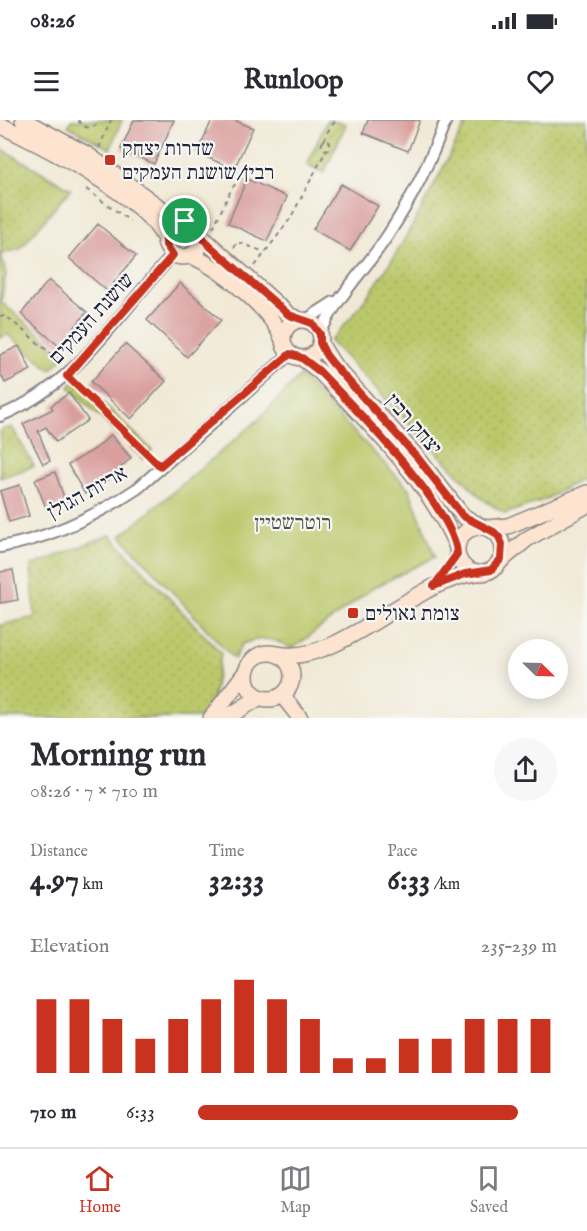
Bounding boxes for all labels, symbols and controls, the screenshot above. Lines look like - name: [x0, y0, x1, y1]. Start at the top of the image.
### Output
- text: 08:26: [30, 7, 75, 35]
- text: Runloop: [244, 64, 343, 98]
- icon: menu: [30, 65, 63, 98]
- icon: heart: [524, 65, 557, 98]
- place label: שדרות יצחק רבין/שושנת העמקים: [122, 136, 274, 187]
- marker: שדרות יצחק רבין/שושנת העמקים: [103, 153, 117, 167]
- pin: [159, 195, 210, 246]
- icon: arrive: [168, 204, 201, 237]
- street label: שושנת העמקים: [44, 267, 141, 371]
- street label: יצחק רבין: [379, 389, 447, 462]
- street label: אריות הגולן: [43, 460, 133, 526]
- park label: רוטרשטיין: [254, 510, 332, 537]
- place label: צומת גאולים: [365, 601, 460, 628]
- marker: צומת גאולים: [346, 606, 360, 620]
- north arrow: [508, 639, 568, 699]
- map controls: [508, 639, 568, 699]
- text: Morning run: [30, 735, 206, 777]
- button: share: [494, 738, 557, 801]
- text: 08:26 · 7 × 710 m: [30, 779, 158, 804]
- text: Distance: [30, 842, 88, 862]
- text: Time: [209, 842, 244, 862]
- text: Pace: [387, 842, 418, 862]
- text: 4.97: [30, 862, 79, 900]
- text: 32:33: [209, 862, 264, 900]
- text: 6:33: [387, 862, 430, 900]
- text: km: [79, 875, 103, 895]
- text: /km: [430, 875, 460, 895]
- text: Elevation: [30, 934, 109, 959]
- text: 235–239 m: [481, 934, 557, 959]
- text: 710 m: [30, 1100, 76, 1125]
- text: 6:33: [126, 1100, 155, 1125]
- tab: Home: [79, 1162, 121, 1218]
- tab: Map: [279, 1162, 312, 1218]
- tab: Saved: [470, 1162, 508, 1218]

